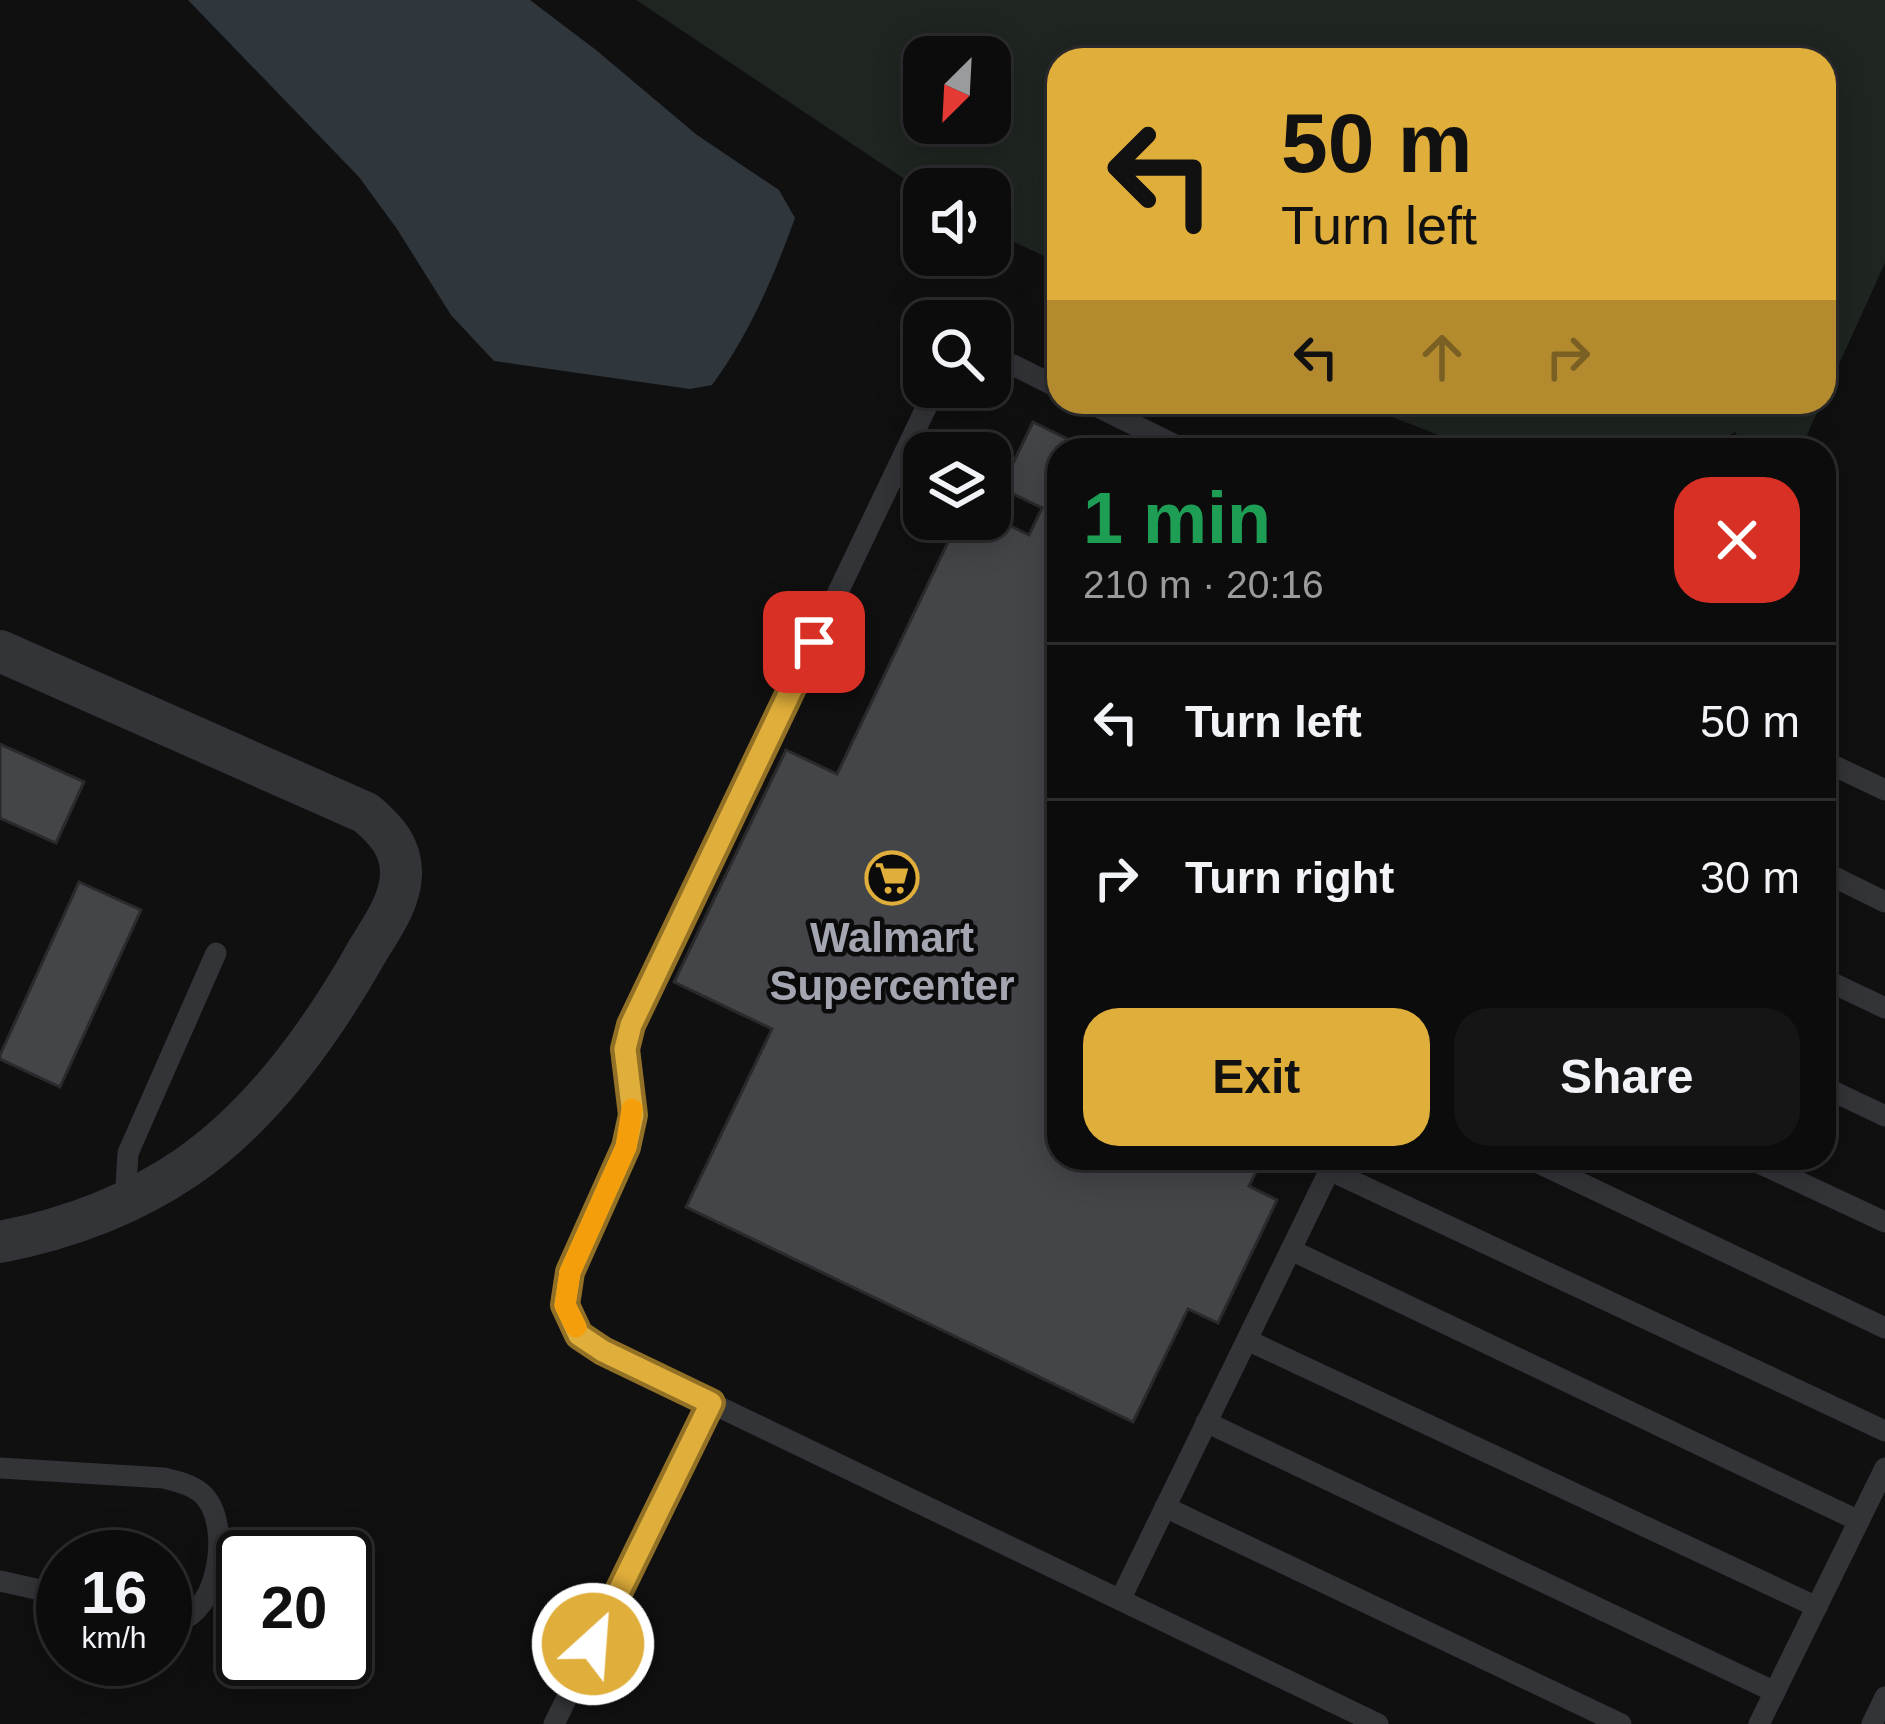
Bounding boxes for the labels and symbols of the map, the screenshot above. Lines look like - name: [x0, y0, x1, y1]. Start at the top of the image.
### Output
- north arrow: [903, 36, 1011, 144]
- pin: [763, 591, 865, 693]
- supermarket icon: Walmart Supercenter: [864, 850, 920, 906]
- place label: Walmart Supercenter: [769, 914, 1015, 1009]
- speed limit sign: 20: [216, 1530, 372, 1686]
- position arrow: [530, 1581, 656, 1707]

